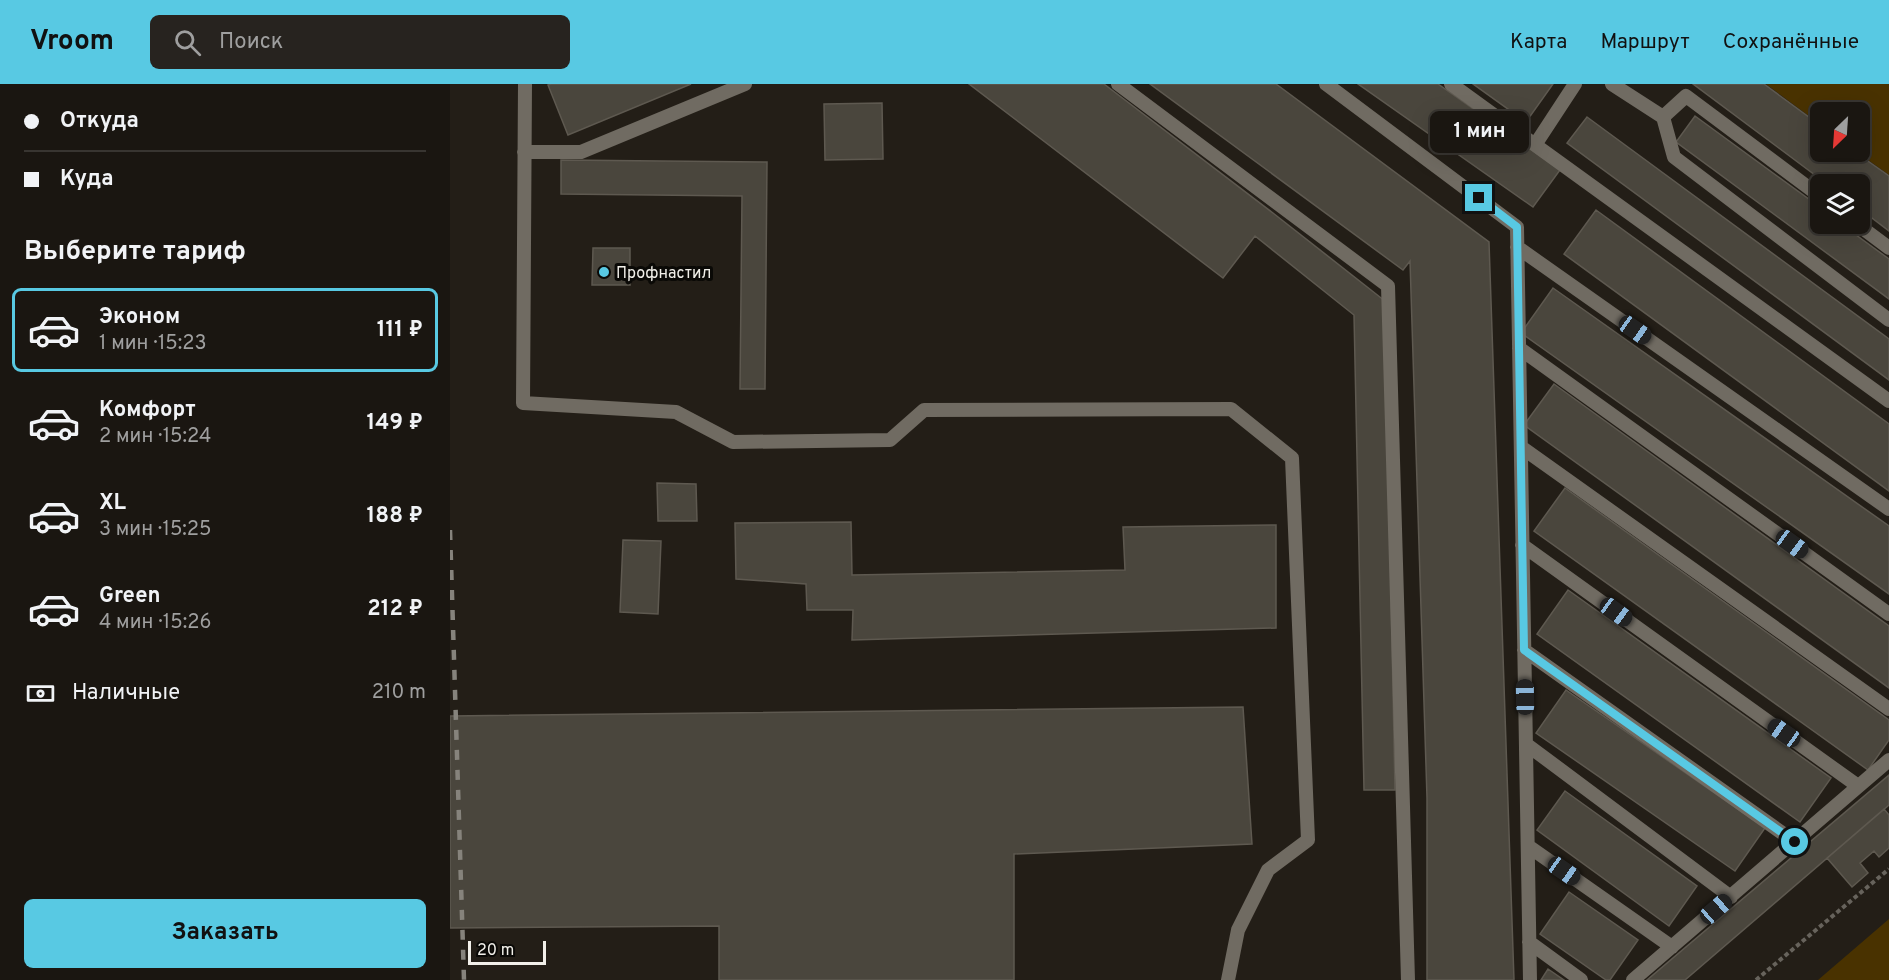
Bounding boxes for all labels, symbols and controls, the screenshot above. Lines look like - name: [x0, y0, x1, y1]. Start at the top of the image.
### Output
- search box: [150, 15, 570, 69]
- text: Vroom: [30, 24, 114, 60]
- icon: search: [171, 26, 204, 59]
- text: Поиск: [219, 29, 283, 56]
- text: Карта: [1510, 29, 1567, 56]
- text: Маршрут: [1600, 29, 1690, 56]
- text: Сохранённые: [1723, 29, 1859, 56]
- north arrow: [1810, 102, 1870, 162]
- map controls: [1810, 102, 1870, 234]
- text: Откуда: [60, 108, 139, 135]
- callout: 1 мин: [1430, 111, 1528, 153]
- text: 1 мин: [1454, 119, 1505, 145]
- text: Куда: [60, 166, 114, 193]
- button: layers: [1810, 174, 1870, 234]
- route end: [1465, 184, 1492, 211]
- text: Выберите тариф: [24, 235, 246, 269]
- place label: Профнастил: [616, 264, 711, 284]
- marker: Профнастил: [597, 265, 611, 279]
- icon: car: [27, 303, 81, 357]
- text: Эконом: [99, 304, 180, 331]
- car: [1615, 312, 1655, 348]
- text: 111 ₽: [377, 317, 423, 344]
- text: 1 мин · 15:23: [99, 331, 207, 357]
- icon: car: [27, 396, 81, 450]
- text: Комфорт: [99, 397, 196, 424]
- text: 149 ₽: [367, 410, 423, 437]
- text: 2 мин · 15:24: [99, 424, 212, 450]
- icon: car: [27, 489, 81, 543]
- text: XL: [99, 490, 126, 517]
- text: 188 ₽: [367, 503, 423, 530]
- text: 3 мин · 15:25: [99, 517, 212, 543]
- car: [1772, 526, 1812, 562]
- icon: car: [27, 582, 81, 636]
- text: Green: [99, 583, 161, 610]
- car: [1596, 594, 1636, 630]
- text: 212 ₽: [367, 596, 423, 623]
- text: 4 мин · 15:26: [99, 610, 211, 636]
- icon: cash: [24, 677, 57, 710]
- car: [1516, 679, 1534, 715]
- text: Наличные: [72, 680, 180, 707]
- text: 210 m: [372, 680, 426, 706]
- car: [1764, 715, 1804, 751]
- route start: [1781, 828, 1808, 855]
- car: [1544, 853, 1584, 889]
- car: [1697, 890, 1735, 928]
- button: Заказать: [24, 899, 426, 968]
- scale bar: [468, 938, 546, 966]
- text: 20 m: [477, 941, 514, 961]

